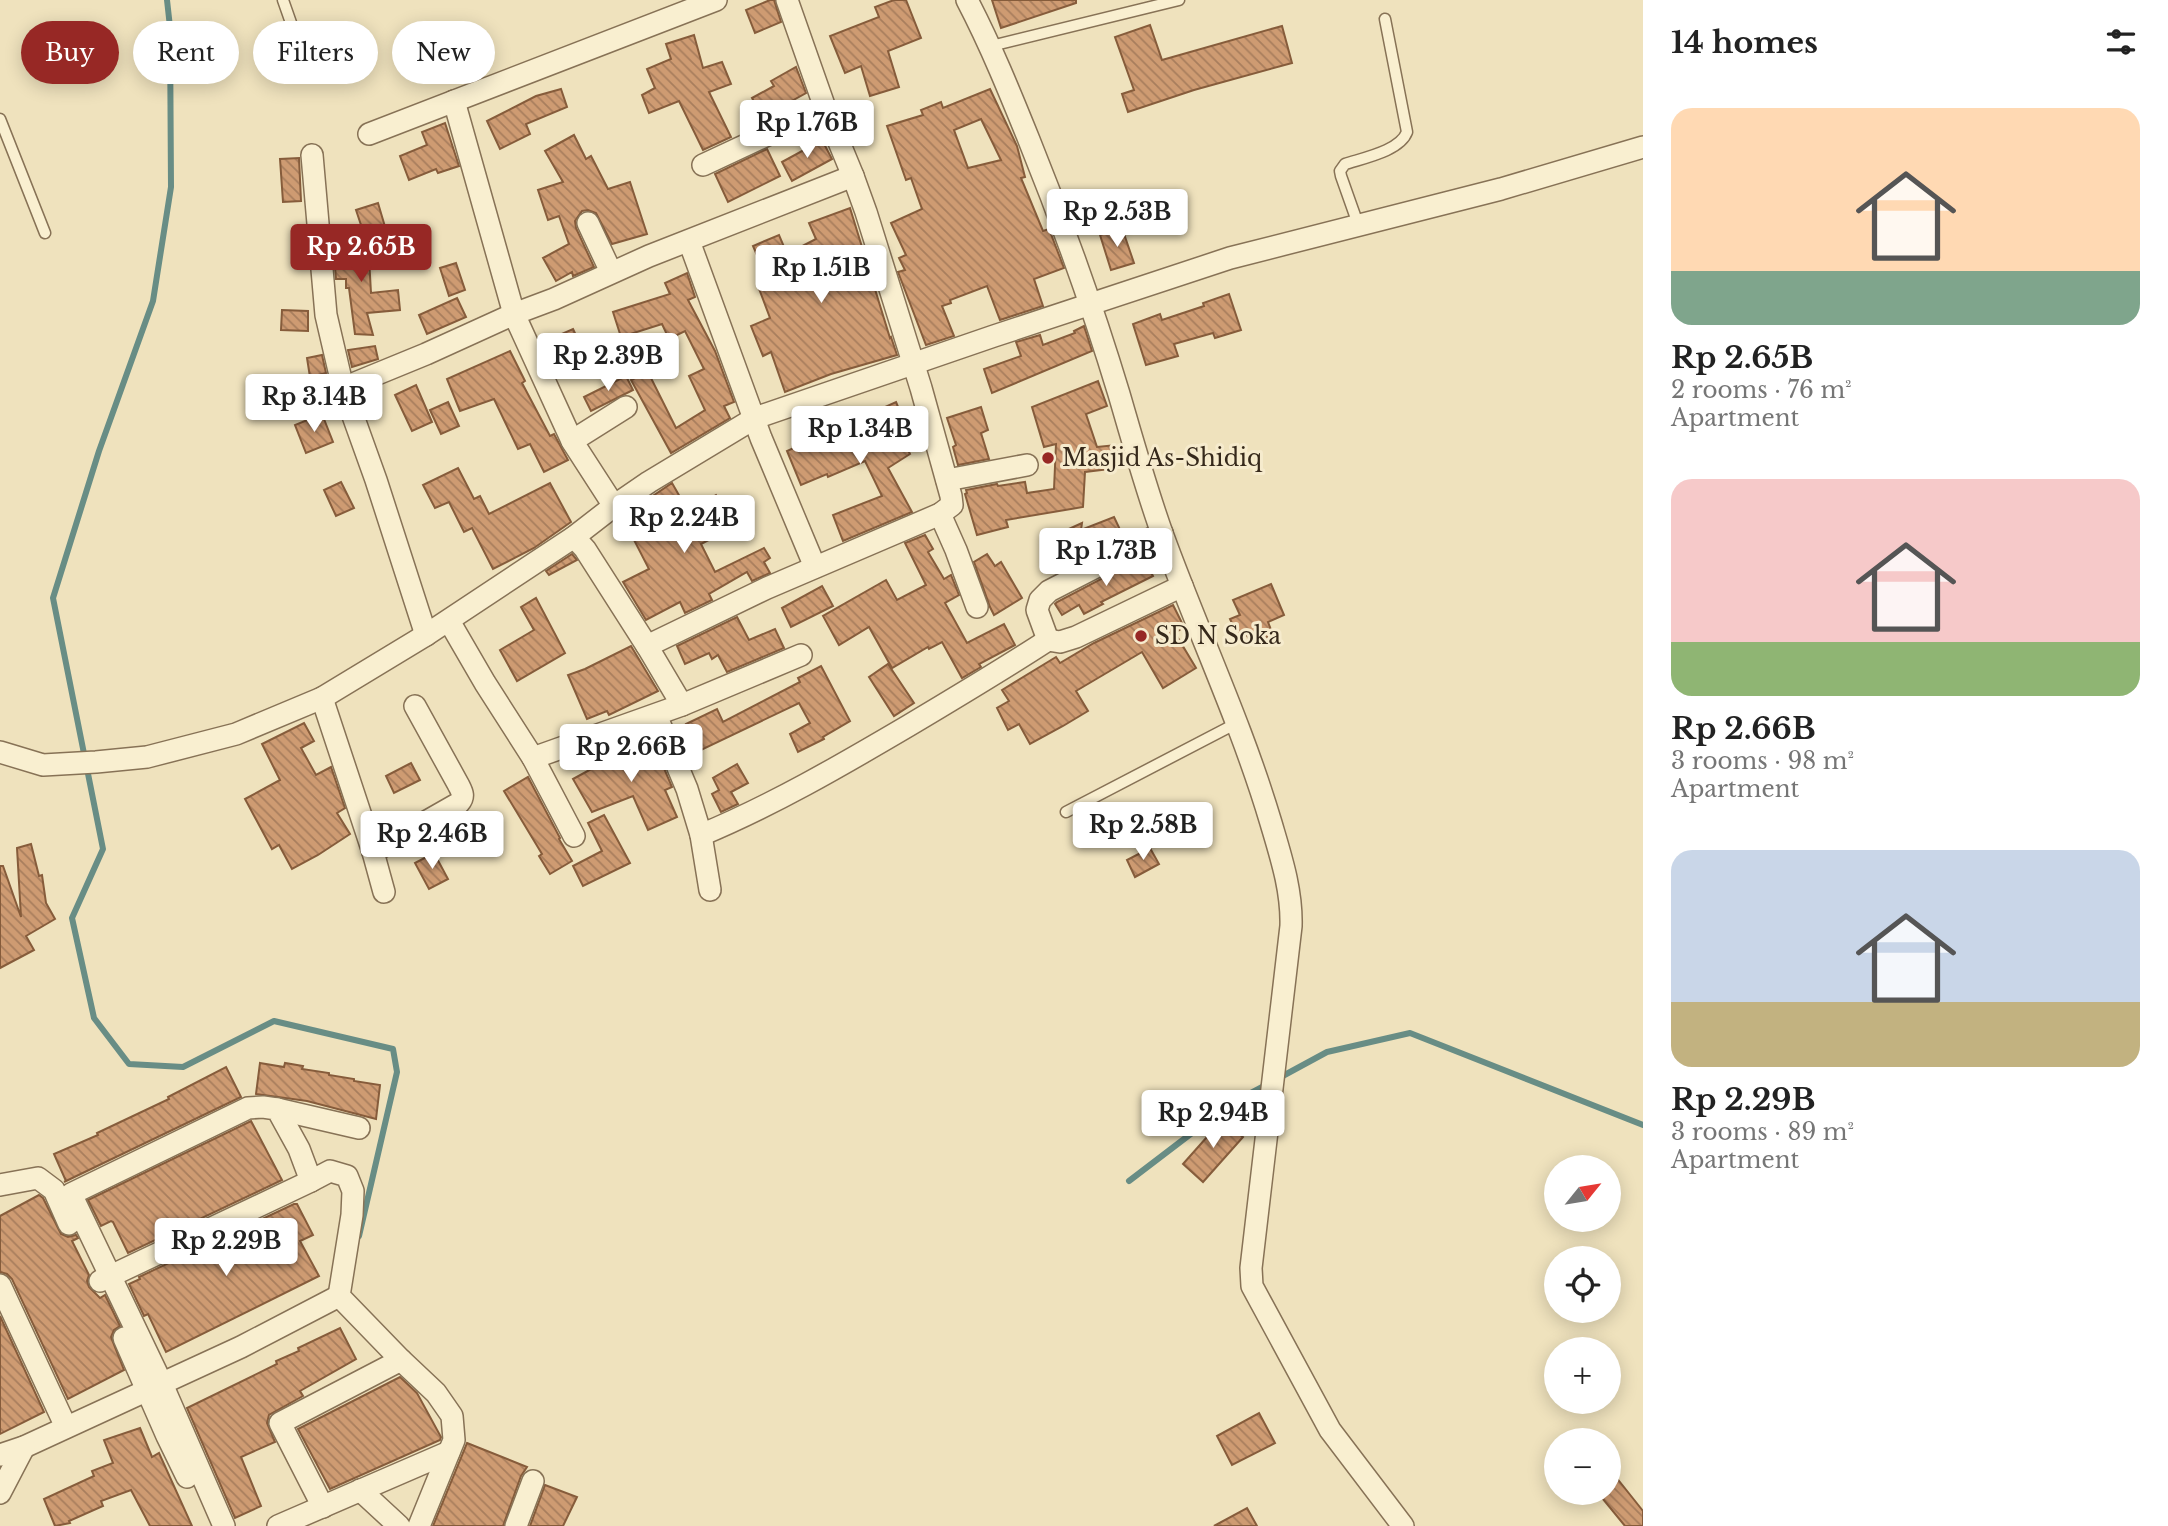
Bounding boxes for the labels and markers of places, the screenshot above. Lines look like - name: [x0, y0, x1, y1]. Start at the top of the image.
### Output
- pin: Rp 1.76B: [735, 100, 879, 160]
- pin: Rp 2.53B: [1045, 190, 1189, 249]
- pin: Rp 2.65B: [289, 224, 433, 284]
- pin: Rp 1.51B: [749, 246, 893, 305]
- pin: Rp 2.39B: [536, 334, 680, 393]
- pin: Rp 3.14B: [242, 374, 386, 434]
- pin: Rp 1.34B: [788, 406, 932, 466]
- place label: Masjid As-Shidiq: [1062, 444, 1263, 472]
- marker: Masjid As-Shidiq: [1040, 450, 1056, 466]
- pin: Rp 2.24B: [612, 496, 756, 555]
- pin: Rp 1.73B: [1034, 528, 1178, 588]
- place label: SD N Soka: [1155, 622, 1281, 650]
- marker: SD N Soka: [1133, 628, 1149, 644]
- pin: Rp 2.66B: [559, 724, 703, 784]
- pin: Rp 2.58B: [1071, 802, 1215, 862]
- pin: Rp 2.46B: [360, 812, 504, 871]
- pin: Rp 2.94B: [1141, 1090, 1285, 1150]
- pin: Rp 2.29B: [154, 1218, 298, 1278]

